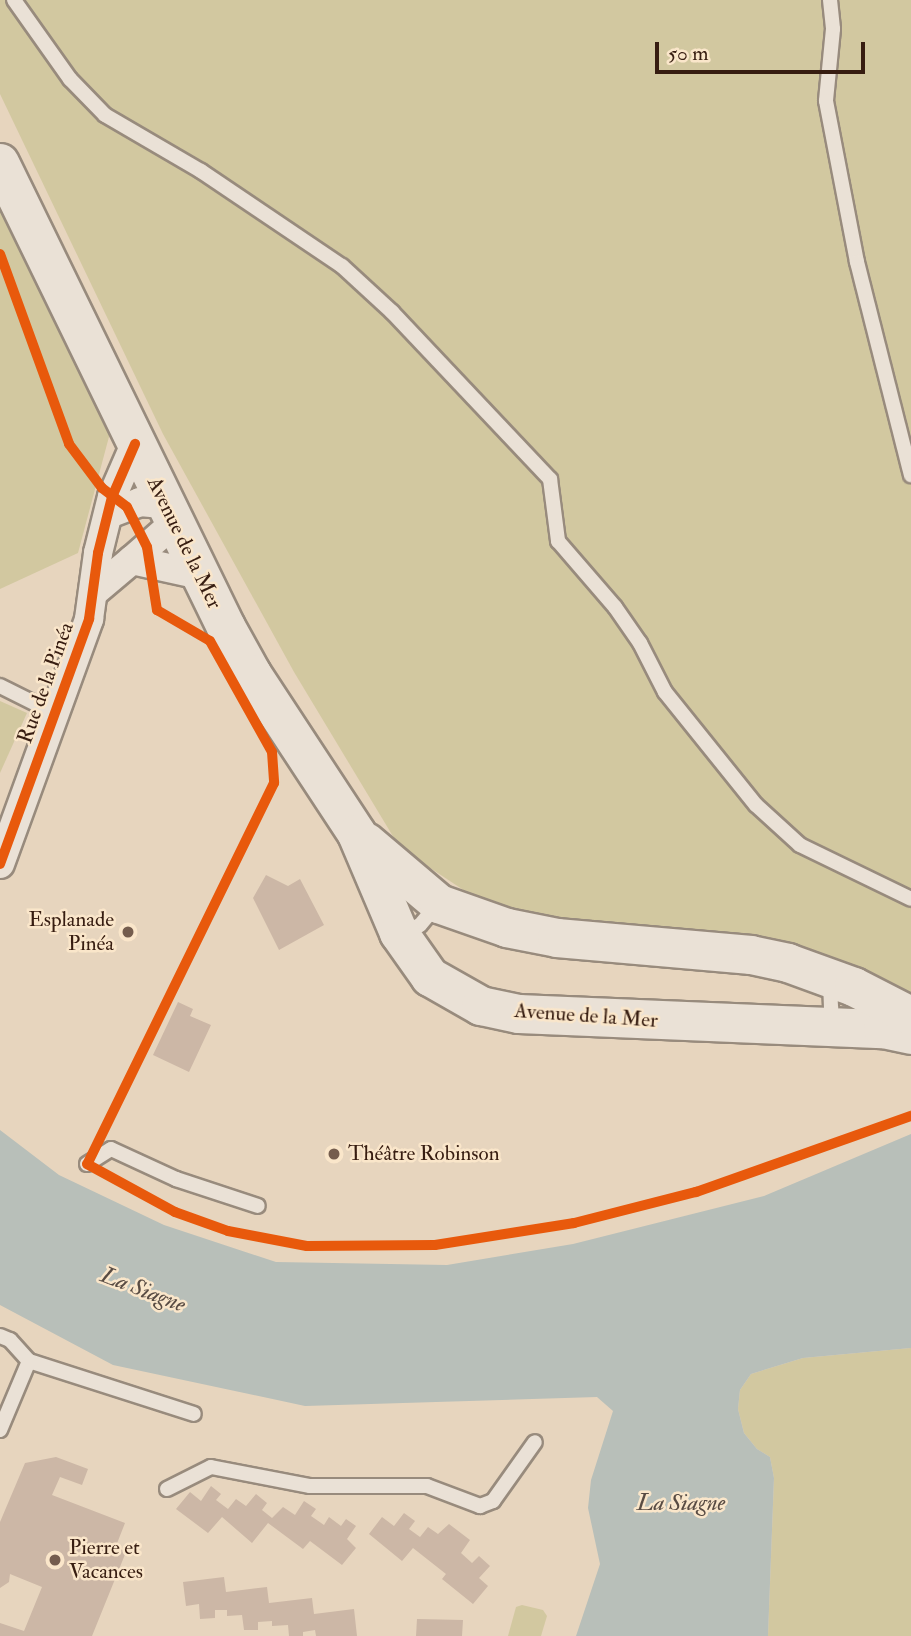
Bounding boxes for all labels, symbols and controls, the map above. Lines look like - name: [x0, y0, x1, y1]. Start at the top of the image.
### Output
- scale bar: [659, 28, 869, 72]
- text: 50 m: [668, 40, 709, 67]
- street label: Avenue de la Mer: [141, 473, 227, 613]
- street label: Rue de la Pinéa: [12, 619, 80, 747]
- place label: Esplanade Pinéa: [29, 907, 114, 957]
- marker: Esplanade Pinéa: [120, 924, 136, 940]
- street label: Avenue de la Mer: [513, 998, 659, 1034]
- place label: Théâtre Robinson: [348, 1141, 500, 1167]
- marker: Théâtre Robinson: [326, 1146, 342, 1162]
- water label: La Siagne: [97, 1261, 189, 1319]
- water label: La Siagne: [637, 1489, 725, 1517]
- place label: Pierre et Vacances: [69, 1535, 143, 1585]
- marker: Pierre et Vacances: [47, 1552, 63, 1568]

